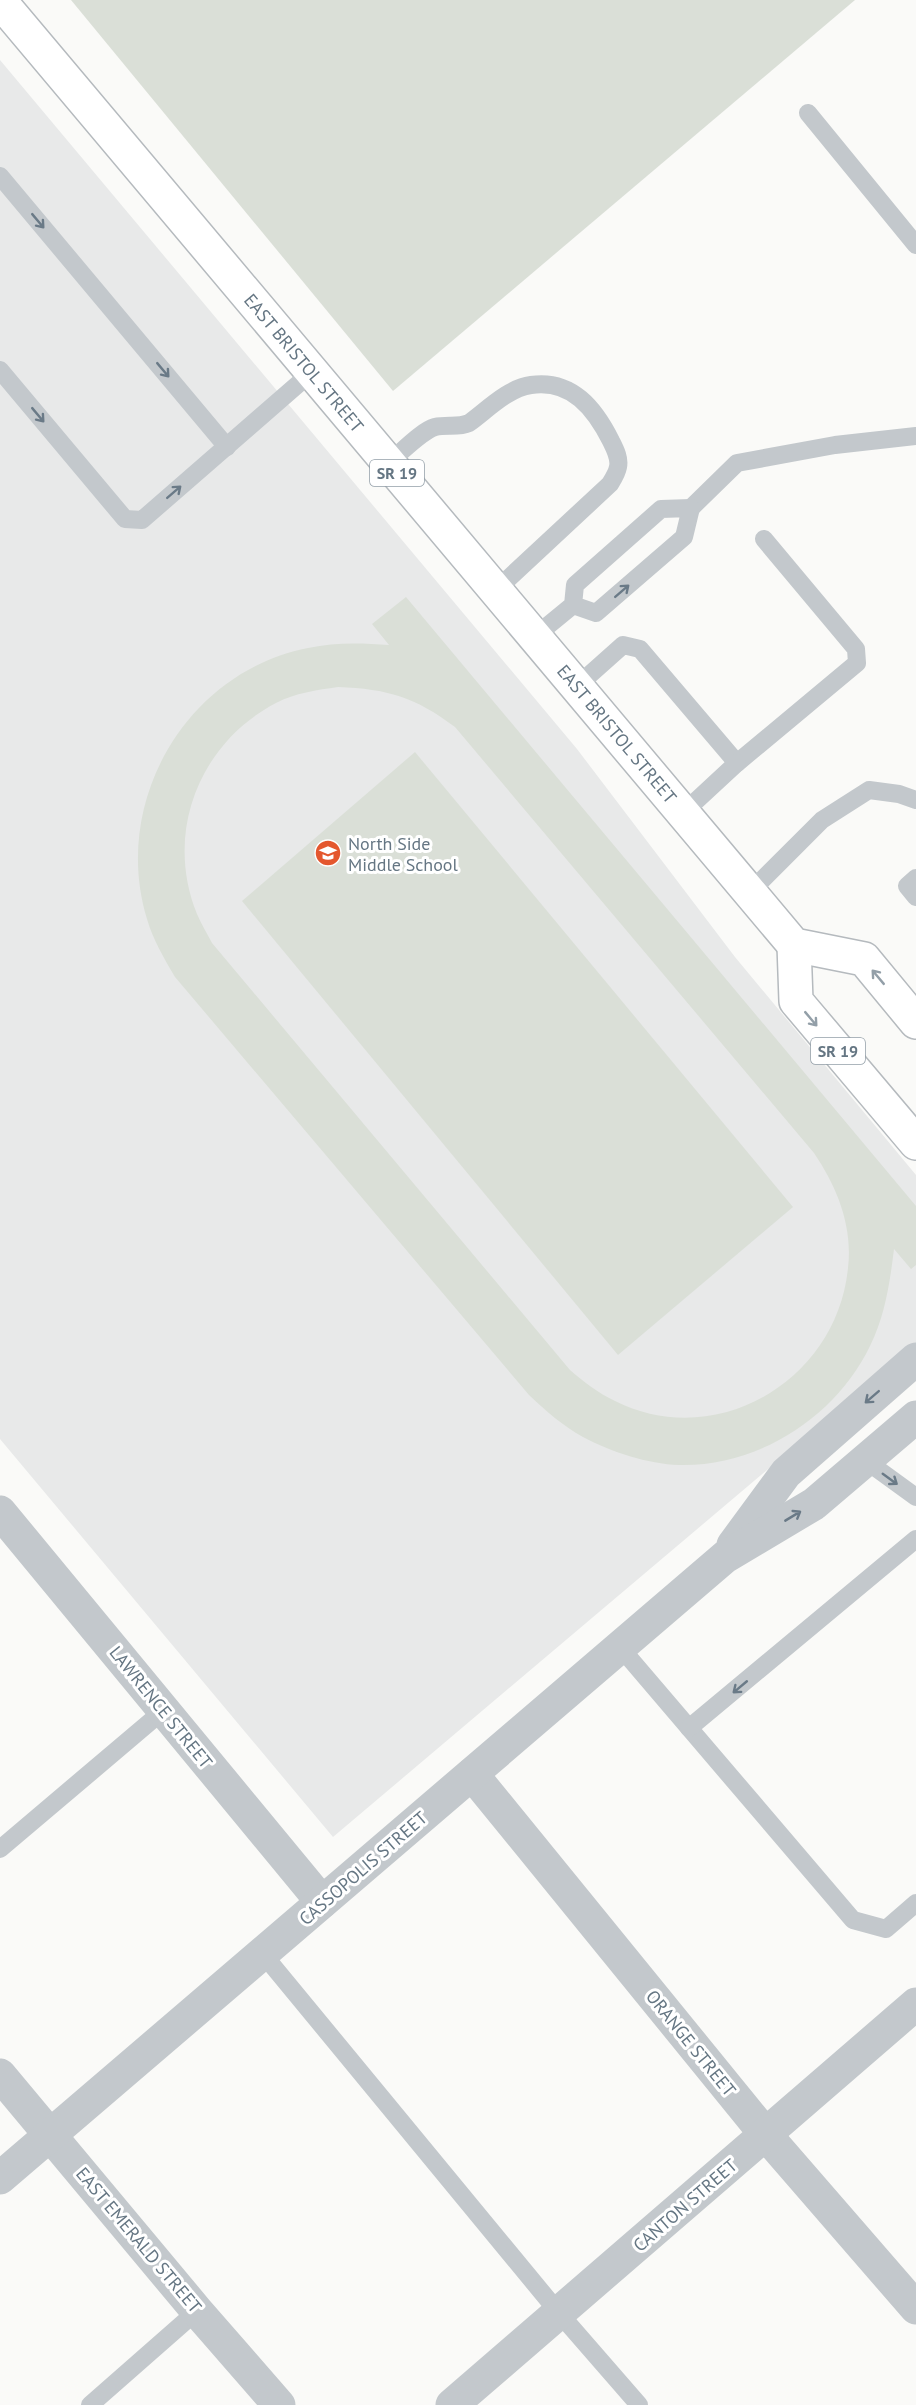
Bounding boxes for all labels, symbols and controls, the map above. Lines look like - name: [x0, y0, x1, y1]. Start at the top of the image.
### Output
- one-way arrow: [31, 213, 44, 229]
- street label: EAST BRISTOL STREET: [239, 289, 369, 437]
- one-way arrow: [156, 362, 170, 377]
- one-way arrow: [31, 407, 44, 423]
- road number: SR 19: [370, 460, 424, 486]
- one-way arrow: [166, 485, 181, 499]
- one-way arrow: [614, 584, 630, 597]
- street label: EAST BRISTOL STREET: [552, 660, 682, 808]
- place label: North Side Middle School: [348, 832, 458, 876]
- school or university icon: North Side Middle School: [313, 838, 343, 868]
- one-way arrow: [872, 969, 885, 985]
- one-way arrow: [804, 1011, 817, 1027]
- road number: SR 19: [811, 1038, 865, 1064]
- one-way arrow: [865, 1390, 880, 1404]
- one-way arrow: [882, 1473, 898, 1485]
- one-way arrow: [784, 1510, 801, 1522]
- street label: LAWRENCE STREET: [105, 1641, 217, 1773]
- one-way arrow: [732, 1680, 748, 1693]
- street label: CASSOPOLIS STREET: [294, 1806, 432, 1930]
- street label: ORANGE STREET: [641, 1985, 741, 2101]
- street label: CANTON STREET: [628, 2154, 742, 2256]
- street label: EAST EMERALD STREET: [71, 2162, 207, 2318]

